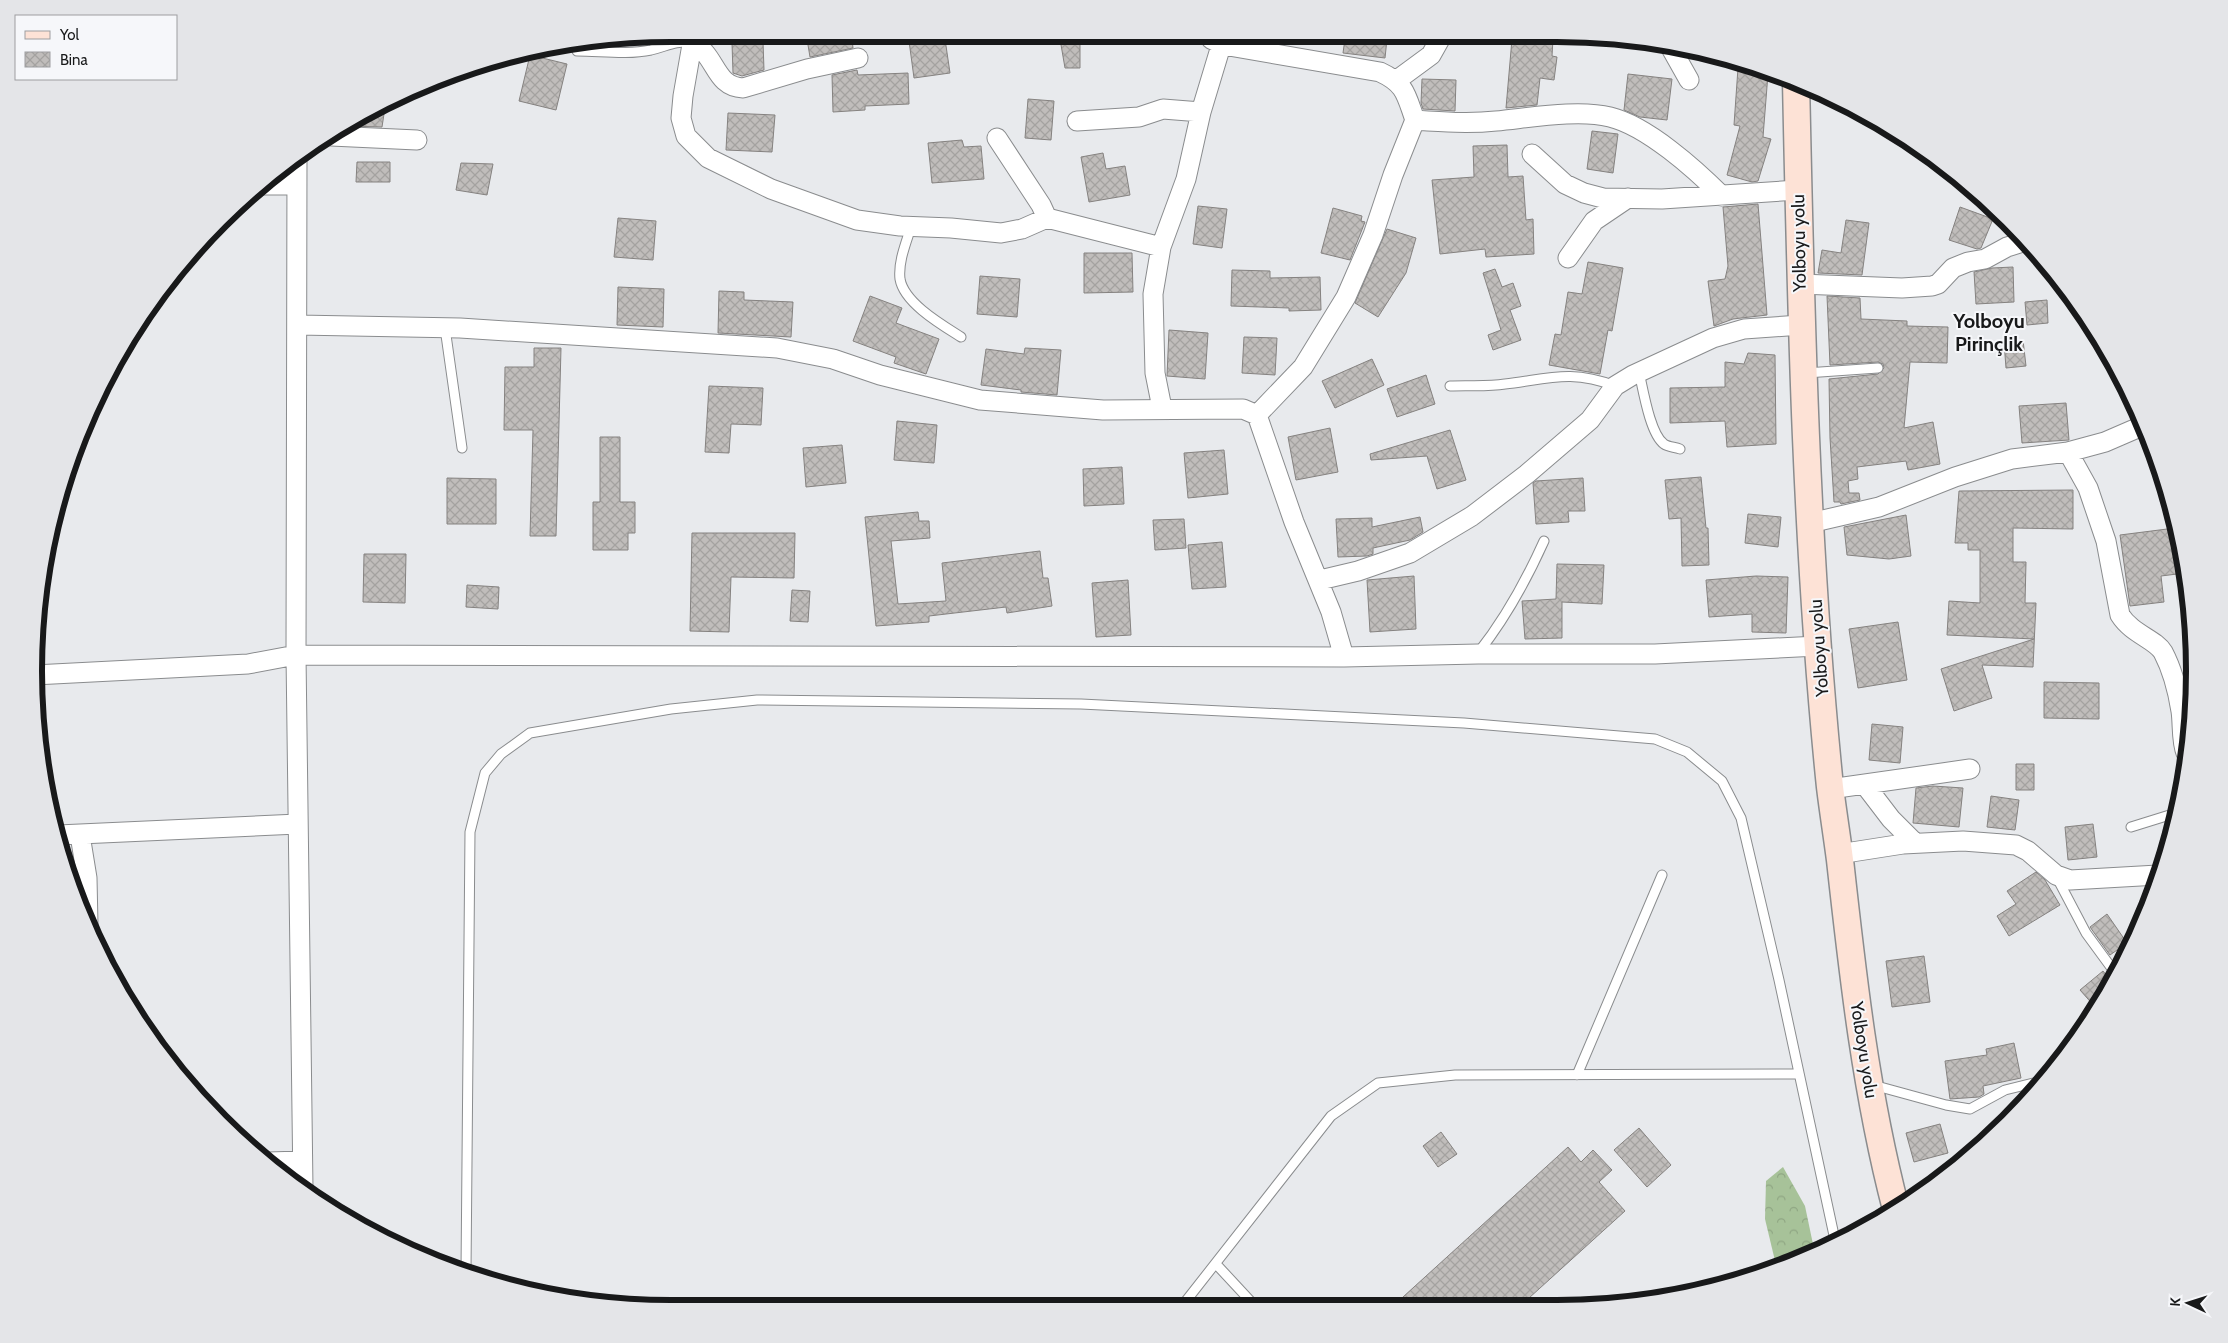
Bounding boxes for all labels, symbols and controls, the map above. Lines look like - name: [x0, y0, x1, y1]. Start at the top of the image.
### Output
- legend: [15, 15, 178, 80]
- text: Yol: [59, 26, 79, 44]
- text: Bina: [60, 51, 88, 69]
- street label: Yolboyu yolu: [1787, 194, 1811, 293]
- district label: Yolboyu Pirinçlik: [1952, 309, 2025, 356]
- street label: Yolboyu yolu: [1805, 599, 1833, 698]
- street label: Yolboyu yolu: [1845, 999, 1882, 1100]
- north arrow: [2163, 1278, 2213, 1328]
- text: K: [2166, 1297, 2184, 1307]

